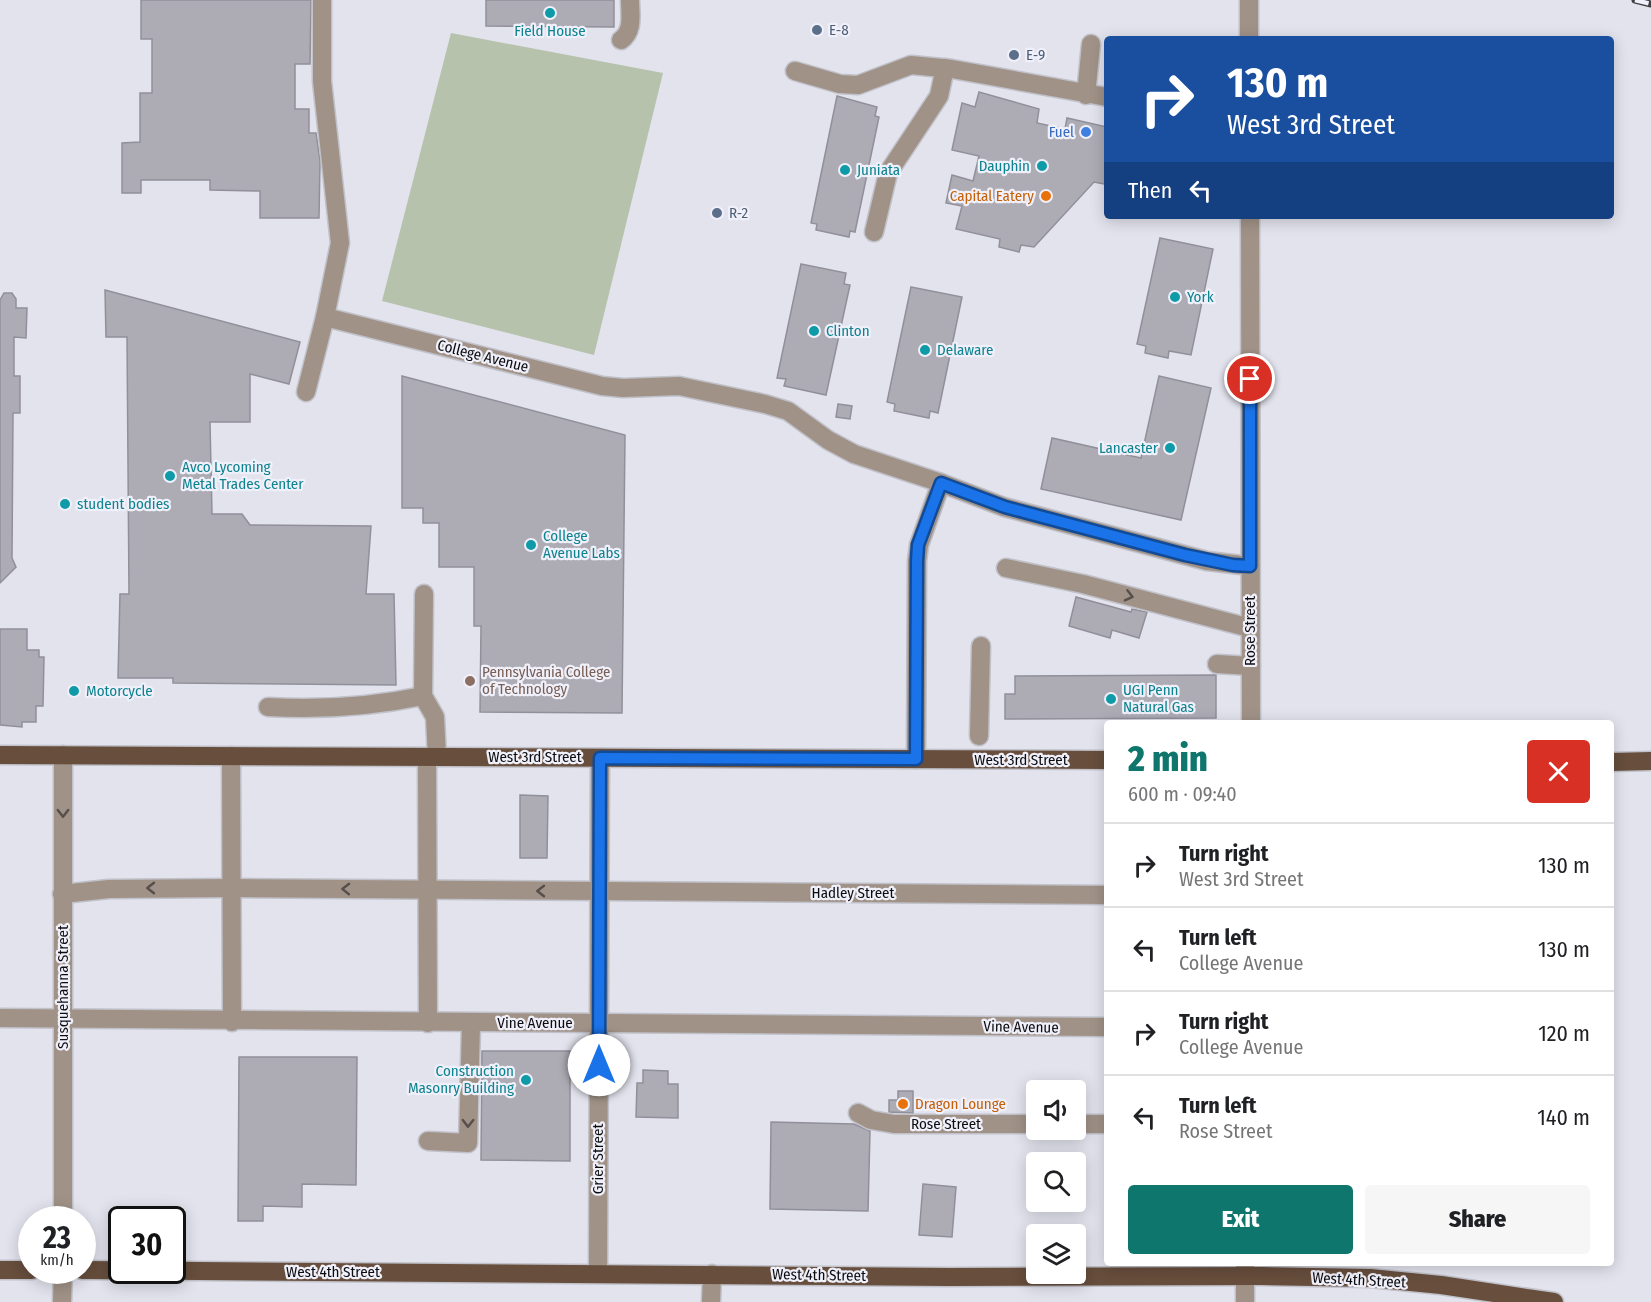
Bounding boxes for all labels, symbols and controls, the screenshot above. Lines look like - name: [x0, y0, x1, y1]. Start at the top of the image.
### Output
- marker: Field House: [543, 6, 557, 20]
- place label: E-8: [829, 21, 849, 39]
- place label: Field House: [514, 22, 586, 40]
- marker: E-8: [810, 23, 824, 37]
- place label: E-9: [1026, 46, 1045, 64]
- marker: E-9: [1007, 48, 1021, 62]
- text: 130 m: [1227, 58, 1328, 108]
- icon: right: [1128, 60, 1206, 138]
- text: West 3rd Street: [1227, 109, 1395, 141]
- place label: Fuel: [1049, 123, 1074, 141]
- marker: Fuel: [1079, 125, 1093, 139]
- place label: Dauphin: [979, 157, 1030, 175]
- marker: Dauphin: [1035, 159, 1049, 173]
- place label: Juniata: [857, 161, 900, 179]
- marker: Juniata: [838, 163, 852, 177]
- icon: left: [1184, 174, 1217, 207]
- text: Then: [1128, 177, 1172, 204]
- place label: Capital Eatery: [950, 187, 1034, 205]
- marker: Capital Eatery: [1039, 189, 1053, 203]
- place label: R-2: [729, 204, 748, 222]
- marker: R-2: [710, 206, 724, 220]
- place label: York: [1187, 288, 1214, 306]
- marker: York: [1168, 290, 1182, 304]
- place label: Clinton: [826, 322, 870, 340]
- marker: Clinton: [807, 324, 821, 338]
- street label: College Avenue: [436, 336, 530, 376]
- place label: Delaware: [937, 341, 994, 359]
- marker: Delaware: [918, 343, 932, 357]
- pin: [1224, 353, 1275, 404]
- icon: arrive: [1233, 362, 1266, 395]
- place label: Lancaster: [1099, 439, 1159, 457]
- marker: Lancaster: [1163, 441, 1177, 455]
- place label: Avco Lycoming Metal Trades Center: [182, 458, 304, 493]
- marker: Avco Lycoming Metal Trades Center: [163, 469, 177, 483]
- place label: student bodies: [77, 495, 169, 513]
- marker: student bodies: [58, 497, 72, 511]
- place label: College Avenue Labs: [543, 527, 620, 562]
- marker: College Avenue Labs: [524, 538, 538, 552]
- one-way arrow: [1124, 589, 1134, 602]
- street label: Rose Street: [1241, 596, 1259, 666]
- place label: Pennsylvania College of Technology: [482, 663, 610, 698]
- marker: Pennsylvania College of Technology: [463, 674, 477, 688]
- place label: UGI Penn Natural Gas: [1123, 681, 1194, 716]
- place label: Motorcycle: [86, 682, 153, 700]
- marker: Motorcycle: [67, 684, 81, 698]
- marker: UGI Penn Natural Gas: [1104, 692, 1118, 706]
- text: 2 min: [1128, 737, 1208, 781]
- button: close: [1527, 740, 1590, 803]
- street label: West 3rd Street: [488, 748, 582, 766]
- street label: West 3rd Street: [974, 751, 1068, 769]
- text: 600 m · 09:40: [1128, 782, 1237, 806]
- one-way arrow: [57, 809, 69, 818]
- text: Turn right: [1179, 840, 1268, 867]
- icon: right: [1128, 849, 1161, 882]
- text: 130 m: [1538, 852, 1590, 879]
- text: West 3rd Street: [1179, 867, 1303, 891]
- one-way arrow: [146, 882, 155, 894]
- one-way arrow: [341, 883, 350, 895]
- street label: Hadley Street: [812, 884, 894, 902]
- one-way arrow: [536, 885, 545, 897]
- text: Turn left: [1179, 924, 1257, 951]
- street label: Susquehanna Street: [54, 925, 72, 1049]
- icon: left: [1128, 933, 1161, 966]
- text: 130 m: [1538, 936, 1590, 963]
- text: College Avenue: [1179, 951, 1303, 975]
- text: Turn right: [1179, 1008, 1268, 1035]
- street label: Vine Avenue: [497, 1014, 573, 1032]
- street label: Vine Avenue: [983, 1017, 1059, 1037]
- icon: right: [1128, 1017, 1161, 1050]
- text: 120 m: [1538, 1020, 1590, 1047]
- position arrow: [567, 1033, 631, 1097]
- text: College Avenue: [1179, 1035, 1303, 1059]
- place label: Construction Masonry Building: [408, 1062, 514, 1097]
- marker: Construction Masonry Building: [519, 1073, 533, 1087]
- map controls: [1026, 1080, 1086, 1284]
- button: sound: [1026, 1080, 1086, 1140]
- text: Turn left: [1179, 1092, 1257, 1119]
- place label: Dragon Lounge: [915, 1095, 1006, 1113]
- marker: Dragon Lounge: [896, 1097, 910, 1111]
- icon: left: [1128, 1101, 1161, 1134]
- text: 140 m: [1537, 1104, 1590, 1131]
- street label: Rose Street: [911, 1115, 981, 1133]
- one-way arrow: [462, 1119, 475, 1128]
- text: Rose Street: [1179, 1119, 1272, 1143]
- street label: Grier Street: [589, 1124, 607, 1194]
- button: search: [1026, 1152, 1086, 1212]
- button: Exit: [1128, 1185, 1353, 1254]
- button: Share: [1365, 1185, 1590, 1254]
- speed limit sign: 30: [108, 1206, 186, 1284]
- text: 23: [43, 1220, 71, 1256]
- button: layers: [1026, 1224, 1086, 1284]
- text: km/h: [40, 1251, 74, 1269]
- street label: West 4th Street: [286, 1263, 380, 1281]
- street label: West 4th Street: [772, 1265, 866, 1285]
- street label: West 4th Street: [1312, 1269, 1406, 1291]

